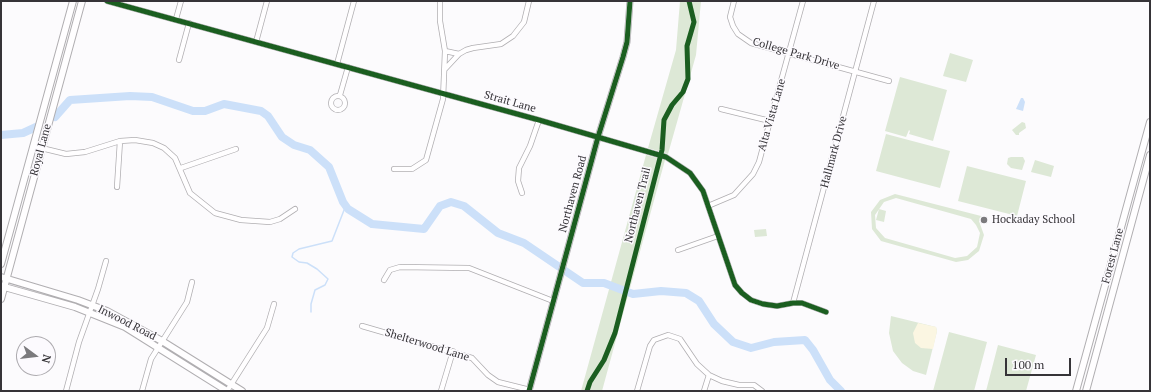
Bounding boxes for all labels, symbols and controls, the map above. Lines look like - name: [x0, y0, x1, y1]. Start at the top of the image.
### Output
- street label: College Park Drive: [751, 35, 841, 73]
- street label: Alta Vista Lane: [755, 77, 789, 153]
- street label: Strait Lane: [482, 88, 538, 116]
- street label: Hallmark Drive: [818, 115, 850, 189]
- street label: Royal Lane: [28, 122, 54, 178]
- street label: Northaven Road: [556, 154, 590, 234]
- street label: Northaven Trail: [622, 166, 654, 244]
- place label: Hockaday School: [992, 213, 1075, 227]
- marker: Hockaday School: [979, 215, 989, 225]
- street label: Forest Lane: [1099, 227, 1127, 285]
- street label: Inwood Road: [96, 303, 158, 343]
- street label: Shelterwood Lane: [383, 326, 471, 364]
- north arrow: [16, 336, 56, 376]
- scale bar: [1007, 350, 1073, 376]
- text: N: [39, 353, 54, 365]
- text: 100 m: [1012, 357, 1044, 372]

